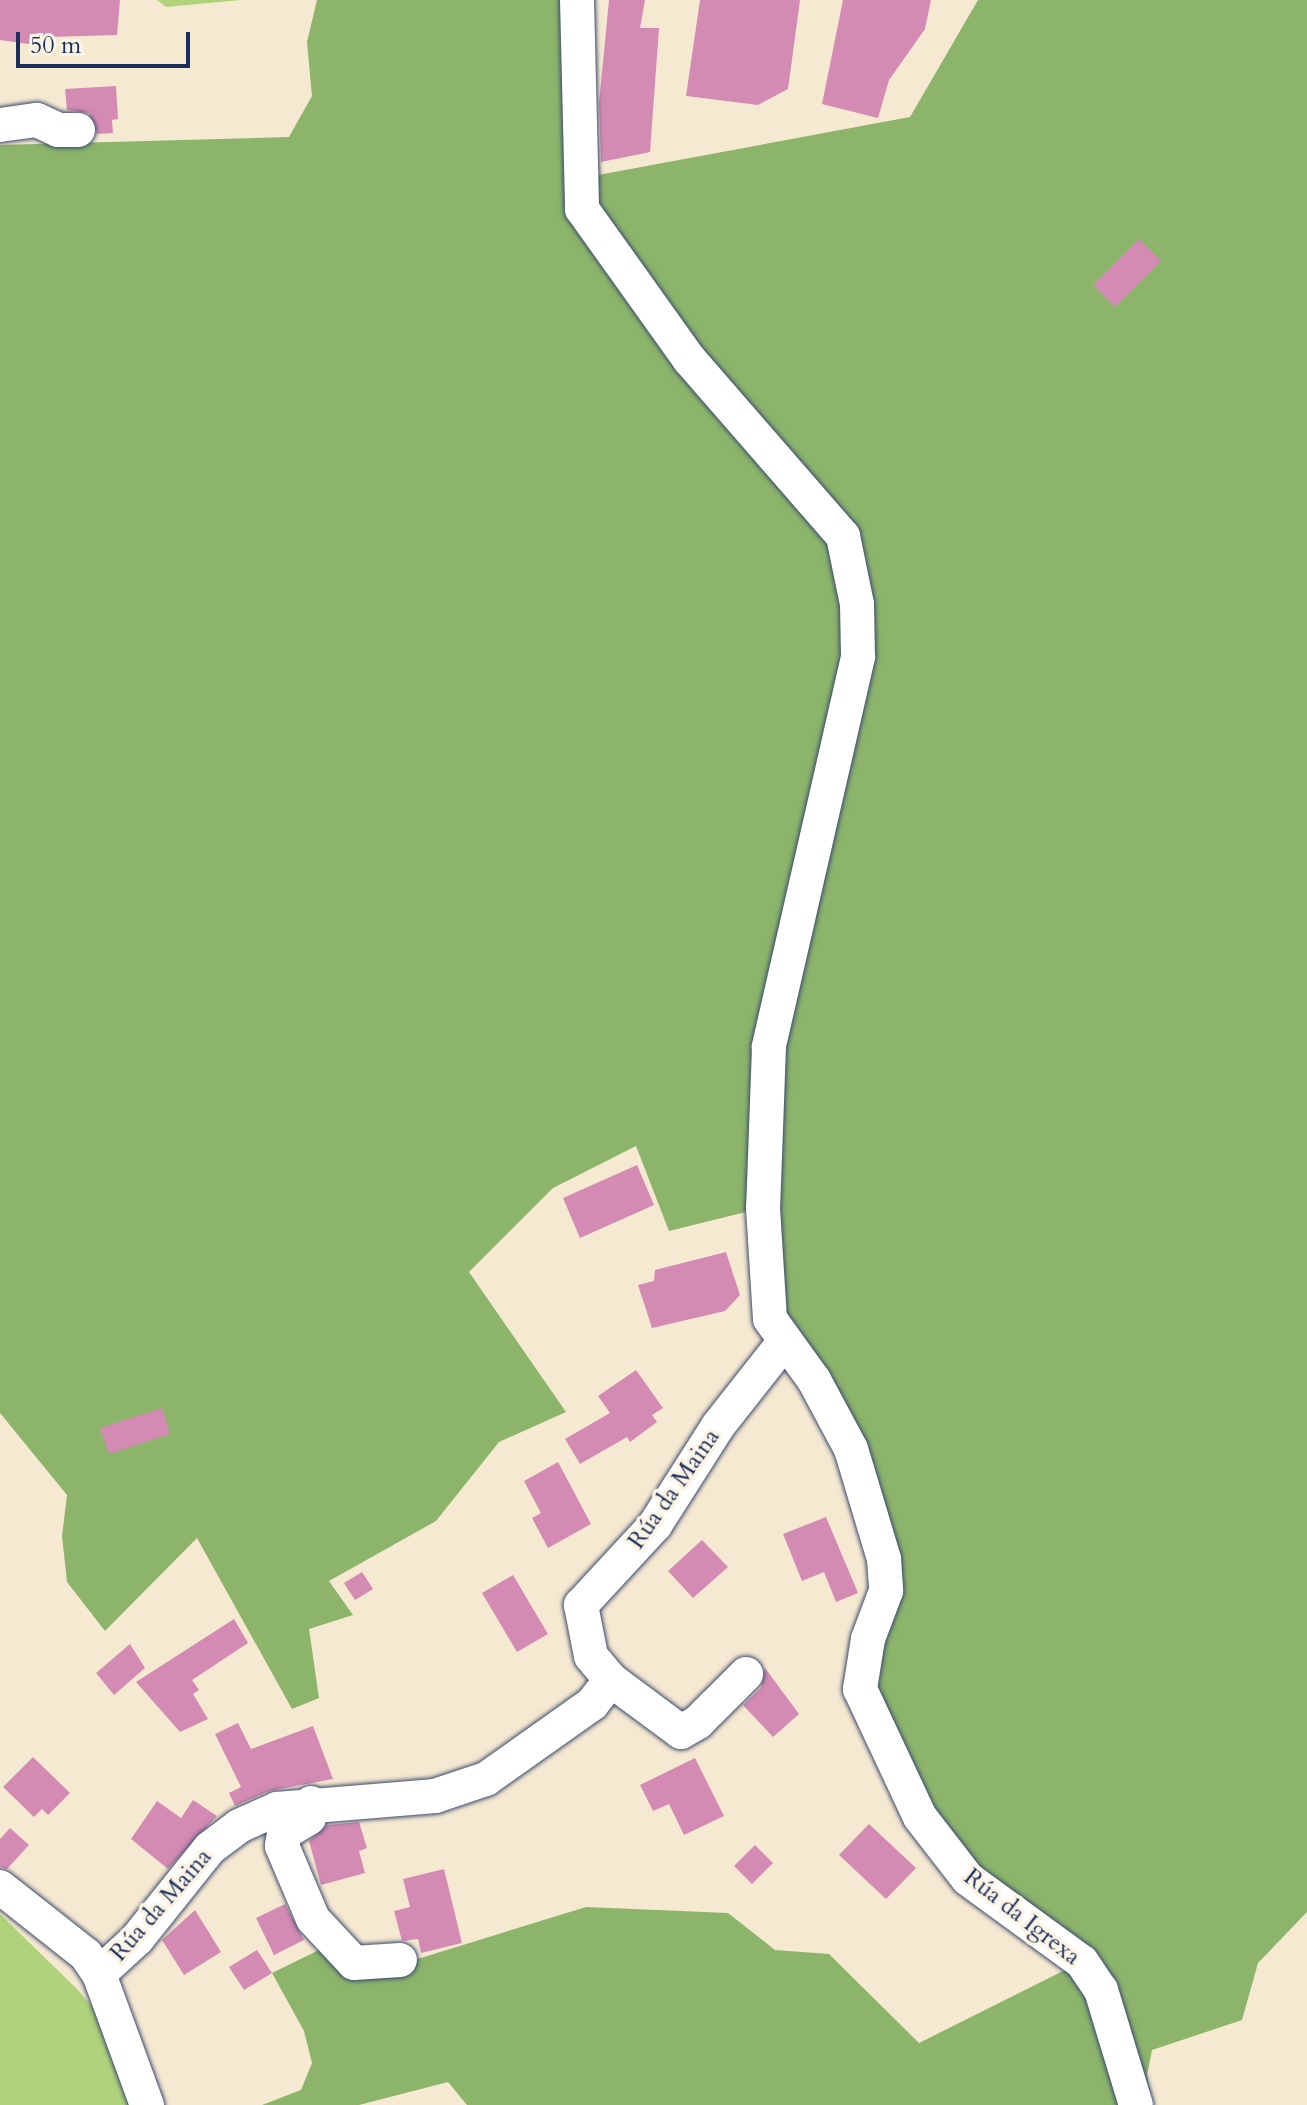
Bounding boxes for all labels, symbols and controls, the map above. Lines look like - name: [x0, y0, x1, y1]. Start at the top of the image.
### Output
- scale bar: [20, 16, 194, 66]
- text: 50 m: [30, 29, 81, 62]
- street label: Rúa da Maina: [622, 1423, 726, 1555]
- street label: Rúa da Maina: [104, 1843, 218, 1967]
- street label: Rúa da Igrexa: [958, 1863, 1086, 1971]

